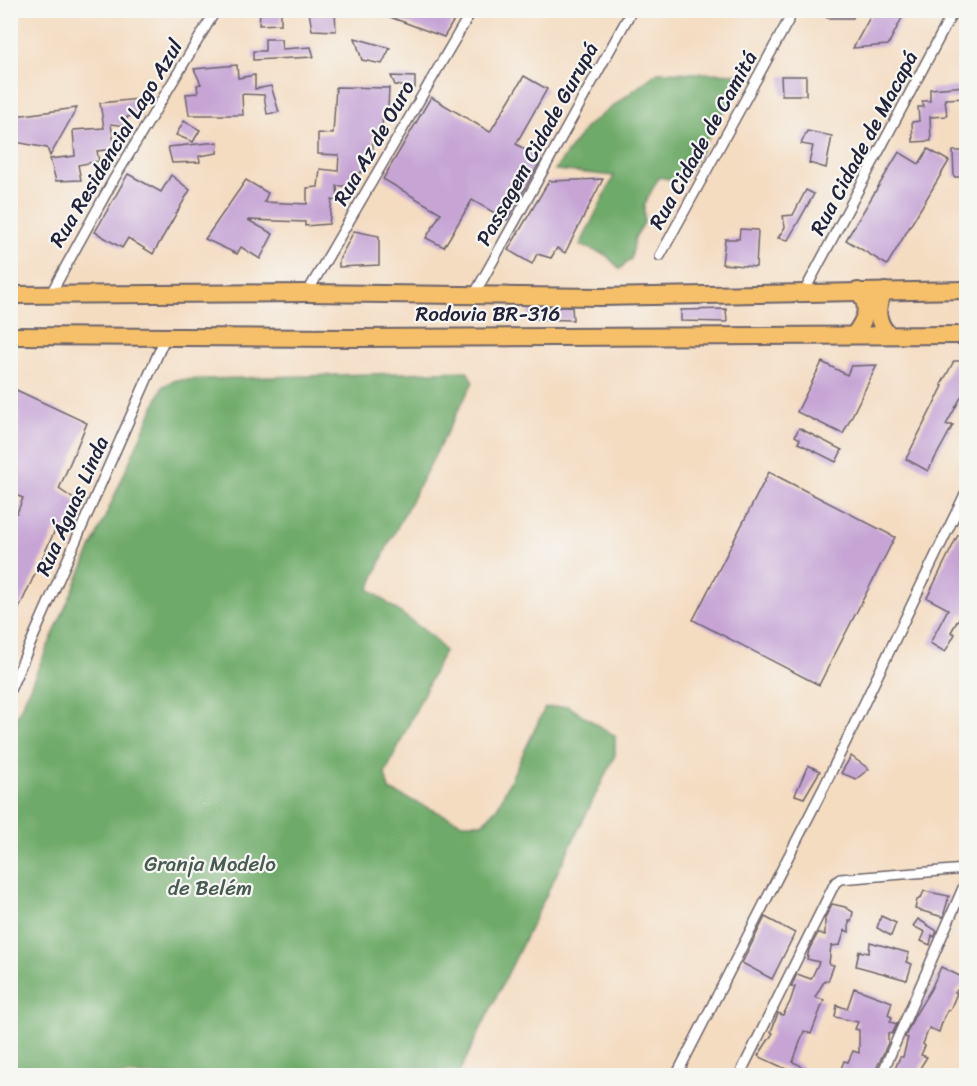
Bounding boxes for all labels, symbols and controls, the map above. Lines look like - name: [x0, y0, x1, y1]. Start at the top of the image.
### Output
- street label: Rua Residencial Lago Azul: [39, 31, 194, 255]
- street label: Passagem Cidade Gurupá: [465, 34, 609, 253]
- street label: Rua Cidade de Camitá: [638, 43, 768, 237]
- street label: Rua Cidade de Macapá: [799, 43, 929, 242]
- street label: Rua Az de Ouro: [323, 73, 426, 213]
- street label: Rodovia BR-316: [416, 295, 560, 333]
- street label: Rua Águas Linda: [24, 429, 120, 582]
- park label: Granja Modelo de Belém: [144, 845, 276, 907]

